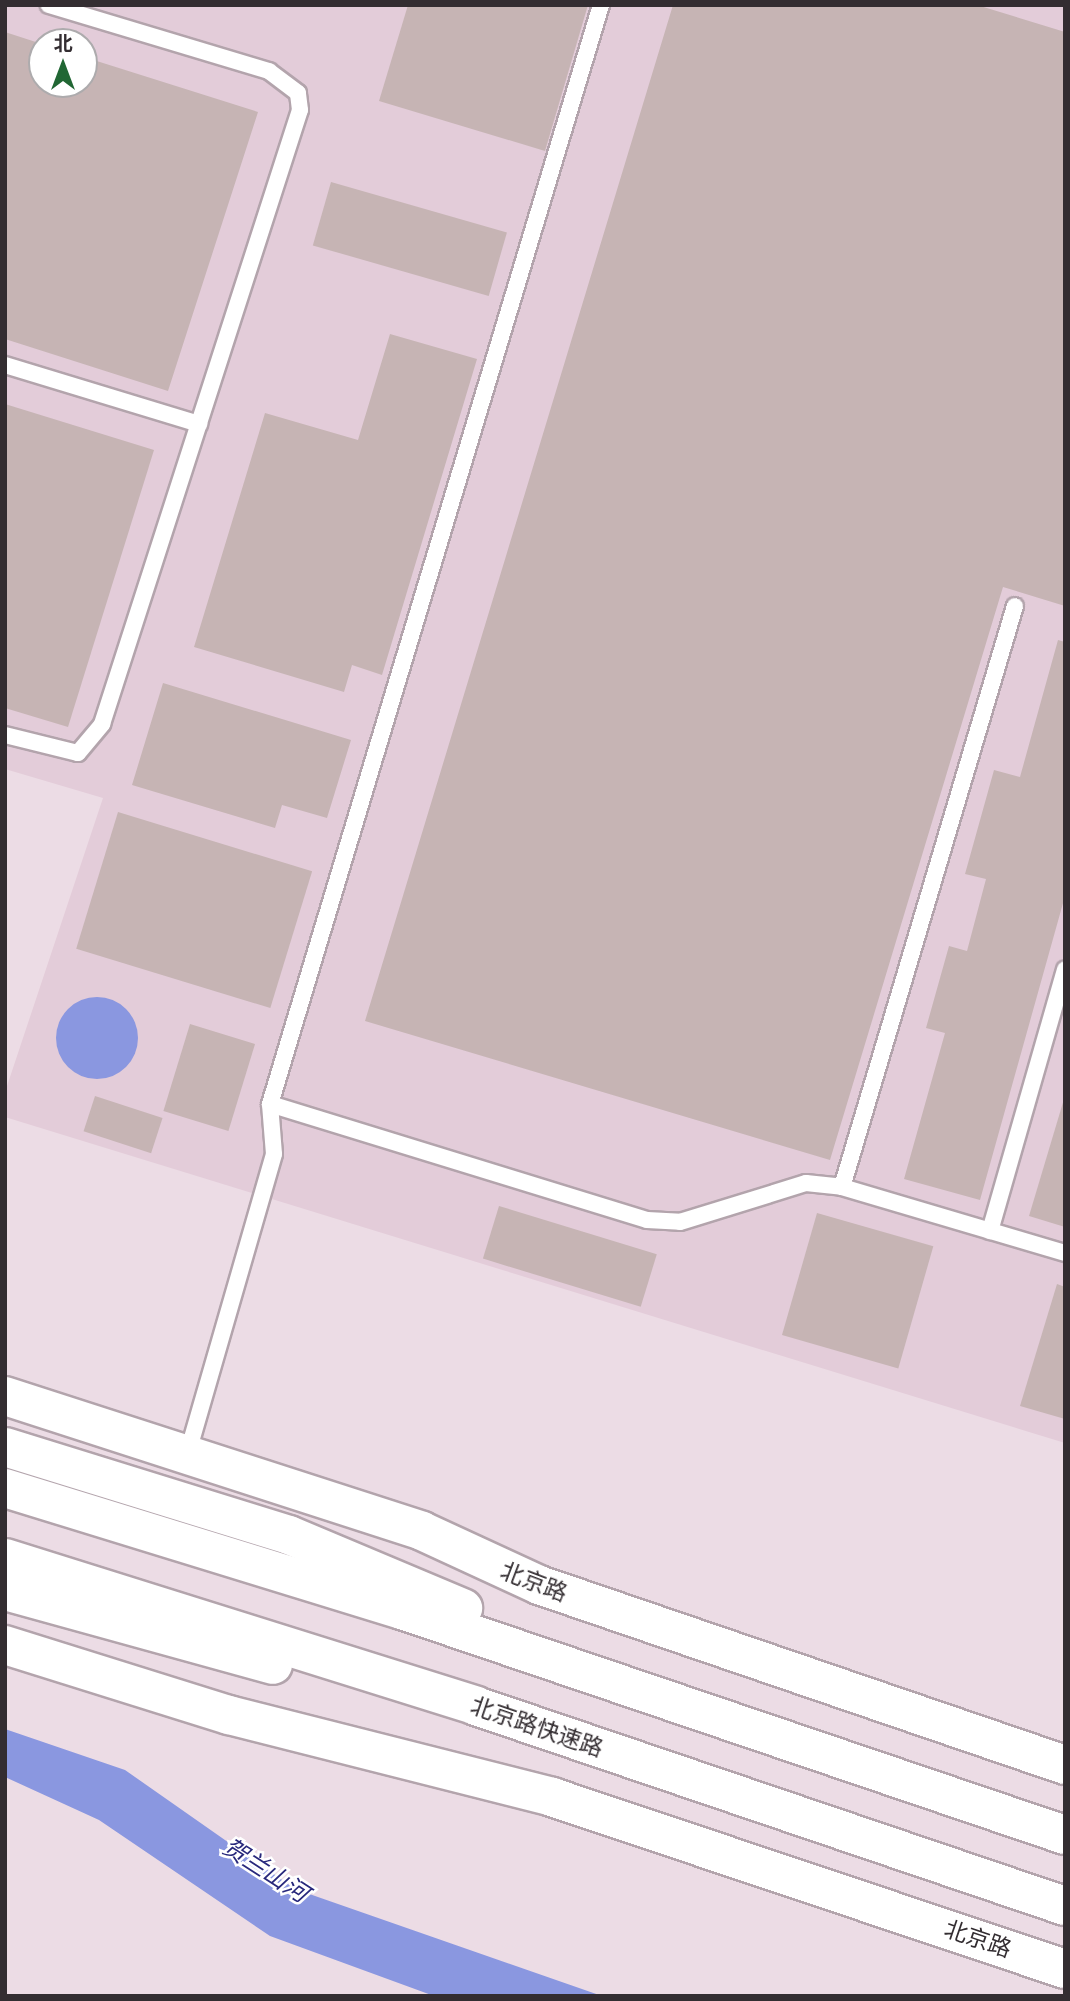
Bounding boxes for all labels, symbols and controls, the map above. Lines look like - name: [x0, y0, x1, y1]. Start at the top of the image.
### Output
- north arrow: [28, 28, 98, 98]
- text: 北: [53, 32, 73, 55]
- street label: 北京路: [497, 1557, 571, 1607]
- street label: 北京路快速路: [467, 1691, 607, 1763]
- water label: 贺兰山河: [217, 1833, 313, 1909]
- street label: 北京路: [941, 1915, 1015, 1963]

